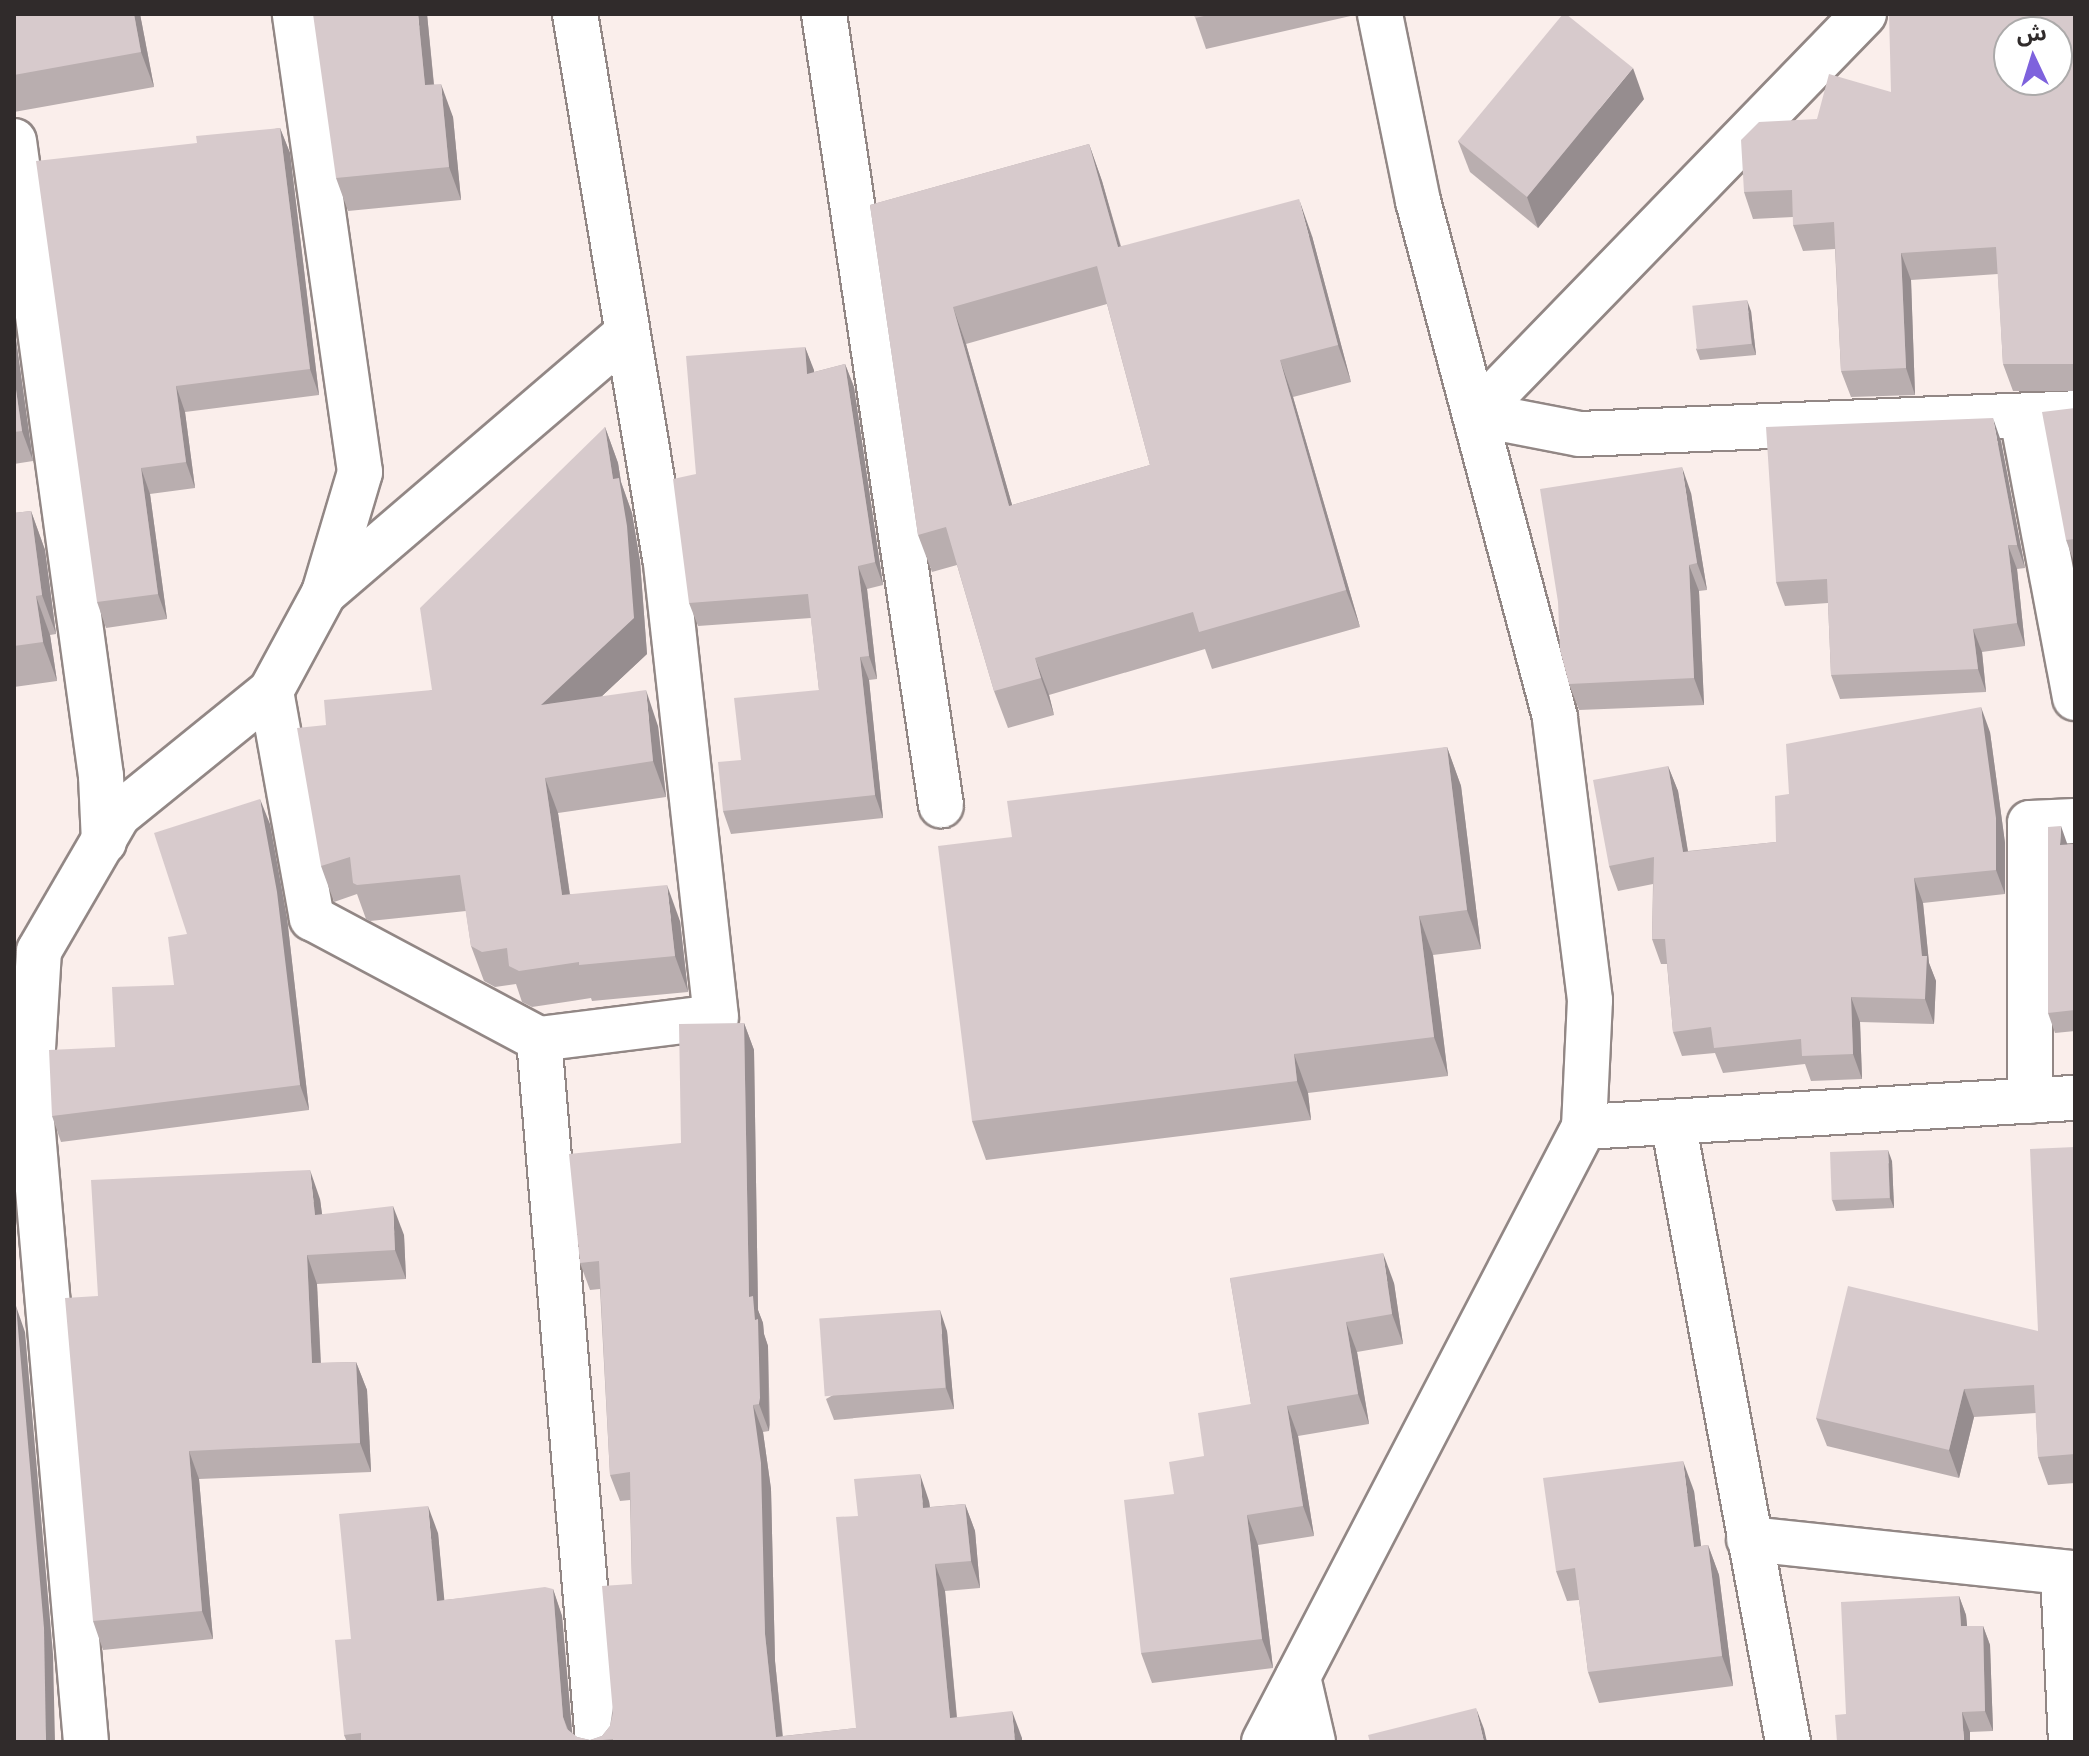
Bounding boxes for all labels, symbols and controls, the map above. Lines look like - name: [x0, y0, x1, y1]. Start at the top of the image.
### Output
- north arrow: [1993, 16, 2073, 96]
- text: ش: [2016, 22, 2047, 46]

